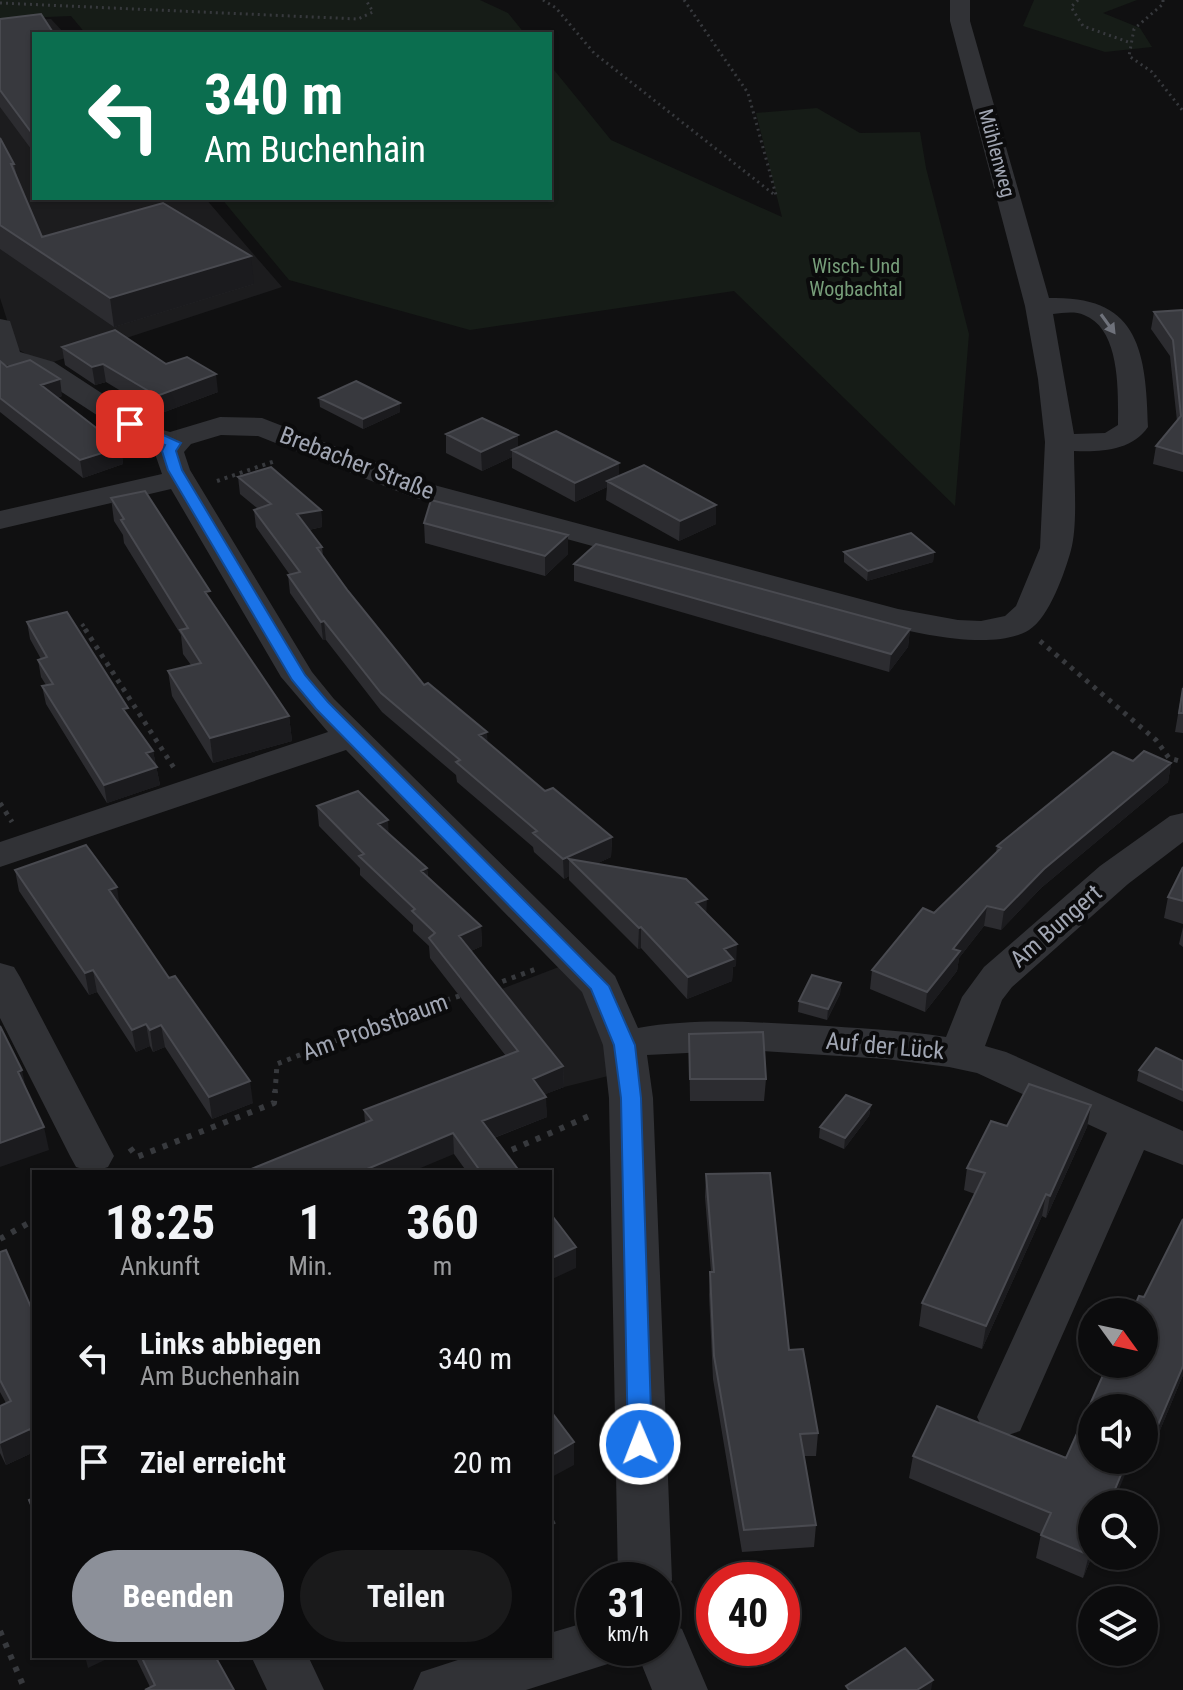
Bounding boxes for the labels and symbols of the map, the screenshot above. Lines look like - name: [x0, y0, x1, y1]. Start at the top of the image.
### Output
- street label: Mühlenweg: [974, 106, 1020, 200]
- park label: Wisch- Und Wogbachtal: [809, 254, 903, 301]
- one-way arrow: [1100, 314, 1116, 334]
- pin: [96, 390, 164, 458]
- street label: Brebacher Straße: [276, 421, 438, 505]
- street label: Am Bungert: [1005, 879, 1107, 973]
- street label: Am Probstbaum: [298, 988, 452, 1066]
- street label: Auf der Lück: [825, 1027, 946, 1065]
- north arrow: [1078, 1298, 1158, 1378]
- position arrow: [598, 1402, 682, 1486]
- speed limit sign: 40: [696, 1562, 800, 1666]

